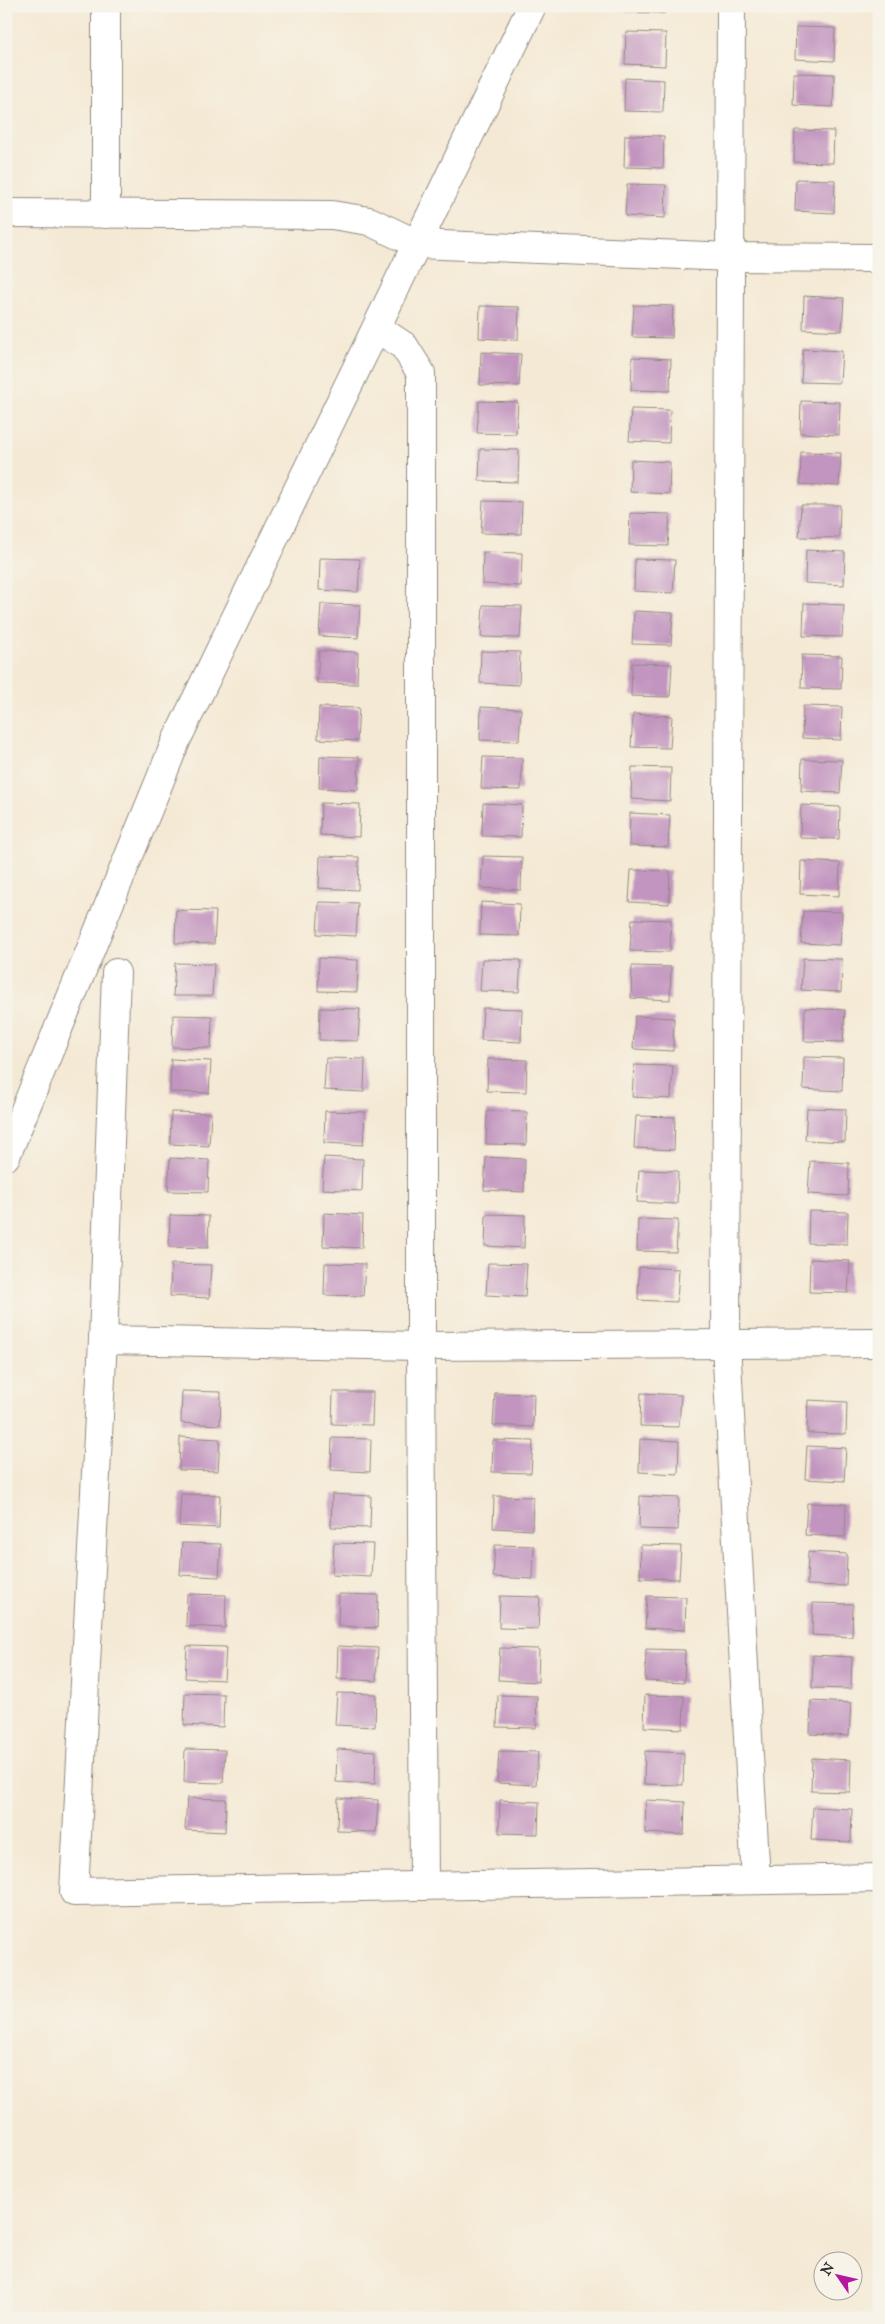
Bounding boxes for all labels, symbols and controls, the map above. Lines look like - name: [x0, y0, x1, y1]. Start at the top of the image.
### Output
- north arrow: [812, 2252, 862, 2302]
- text: N: [817, 2259, 838, 2279]

